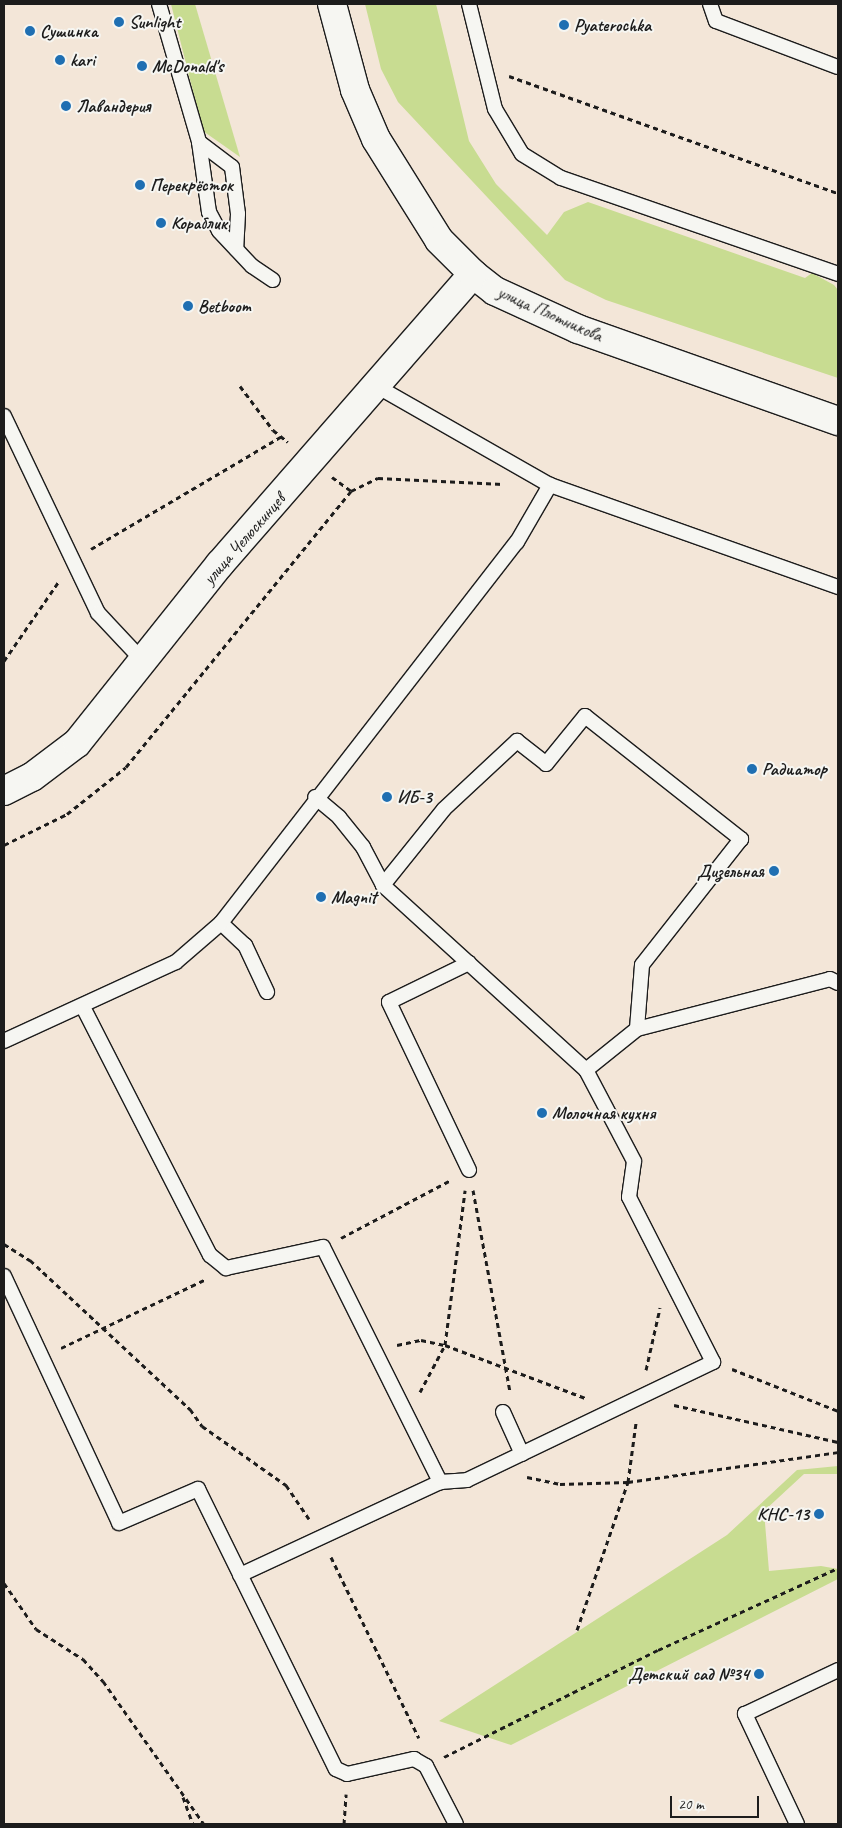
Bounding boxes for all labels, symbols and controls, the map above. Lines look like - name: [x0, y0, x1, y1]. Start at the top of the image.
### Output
- place label: Sunlight: [129, 11, 180, 33]
- place label: Pyaterochka: [574, 14, 651, 36]
- marker: Sunlight: [113, 16, 125, 28]
- marker: Pyaterochka: [558, 19, 570, 31]
- place label: Сушинка: [40, 20, 98, 42]
- marker: Сушинка: [24, 25, 36, 37]
- place label: kari: [70, 49, 95, 71]
- marker: kari: [54, 54, 66, 66]
- place label: McDonald's: [152, 55, 223, 77]
- marker: McDonald's: [136, 60, 148, 72]
- place label: Лавандерия: [76, 95, 151, 117]
- marker: Лавандерия: [60, 100, 72, 112]
- place label: Перекрёсток: [150, 174, 233, 196]
- marker: Перекрёсток: [134, 179, 146, 191]
- place label: Кораблик: [171, 212, 227, 234]
- marker: Кораблик: [155, 217, 167, 229]
- street label: улица Плотникова: [493, 281, 607, 347]
- place label: Betboom: [198, 295, 251, 317]
- marker: Betboom: [182, 300, 194, 312]
- street label: улица Челюскинцев: [198, 489, 290, 589]
- place label: Радиатор: [762, 758, 827, 780]
- marker: Радиатор: [746, 763, 758, 775]
- place label: ИБ-3: [397, 786, 432, 808]
- marker: ИБ-3: [381, 791, 393, 803]
- place label: Дизельная: [697, 860, 764, 882]
- marker: Дизельная: [768, 865, 780, 877]
- place label: Magnit: [331, 886, 376, 908]
- marker: Magnit: [315, 891, 327, 903]
- place label: Молочная кухня: [552, 1102, 654, 1124]
- marker: Молочная кухня: [536, 1107, 548, 1119]
- place label: КНС-13: [757, 1503, 809, 1525]
- marker: КНС-13: [813, 1508, 825, 1520]
- place label: Детский сад №34: [628, 1663, 749, 1685]
- marker: Детский сад №34: [753, 1668, 765, 1680]
- scale bar: [672, 1786, 761, 1818]
- text: 20 m: [678, 1795, 704, 1814]

